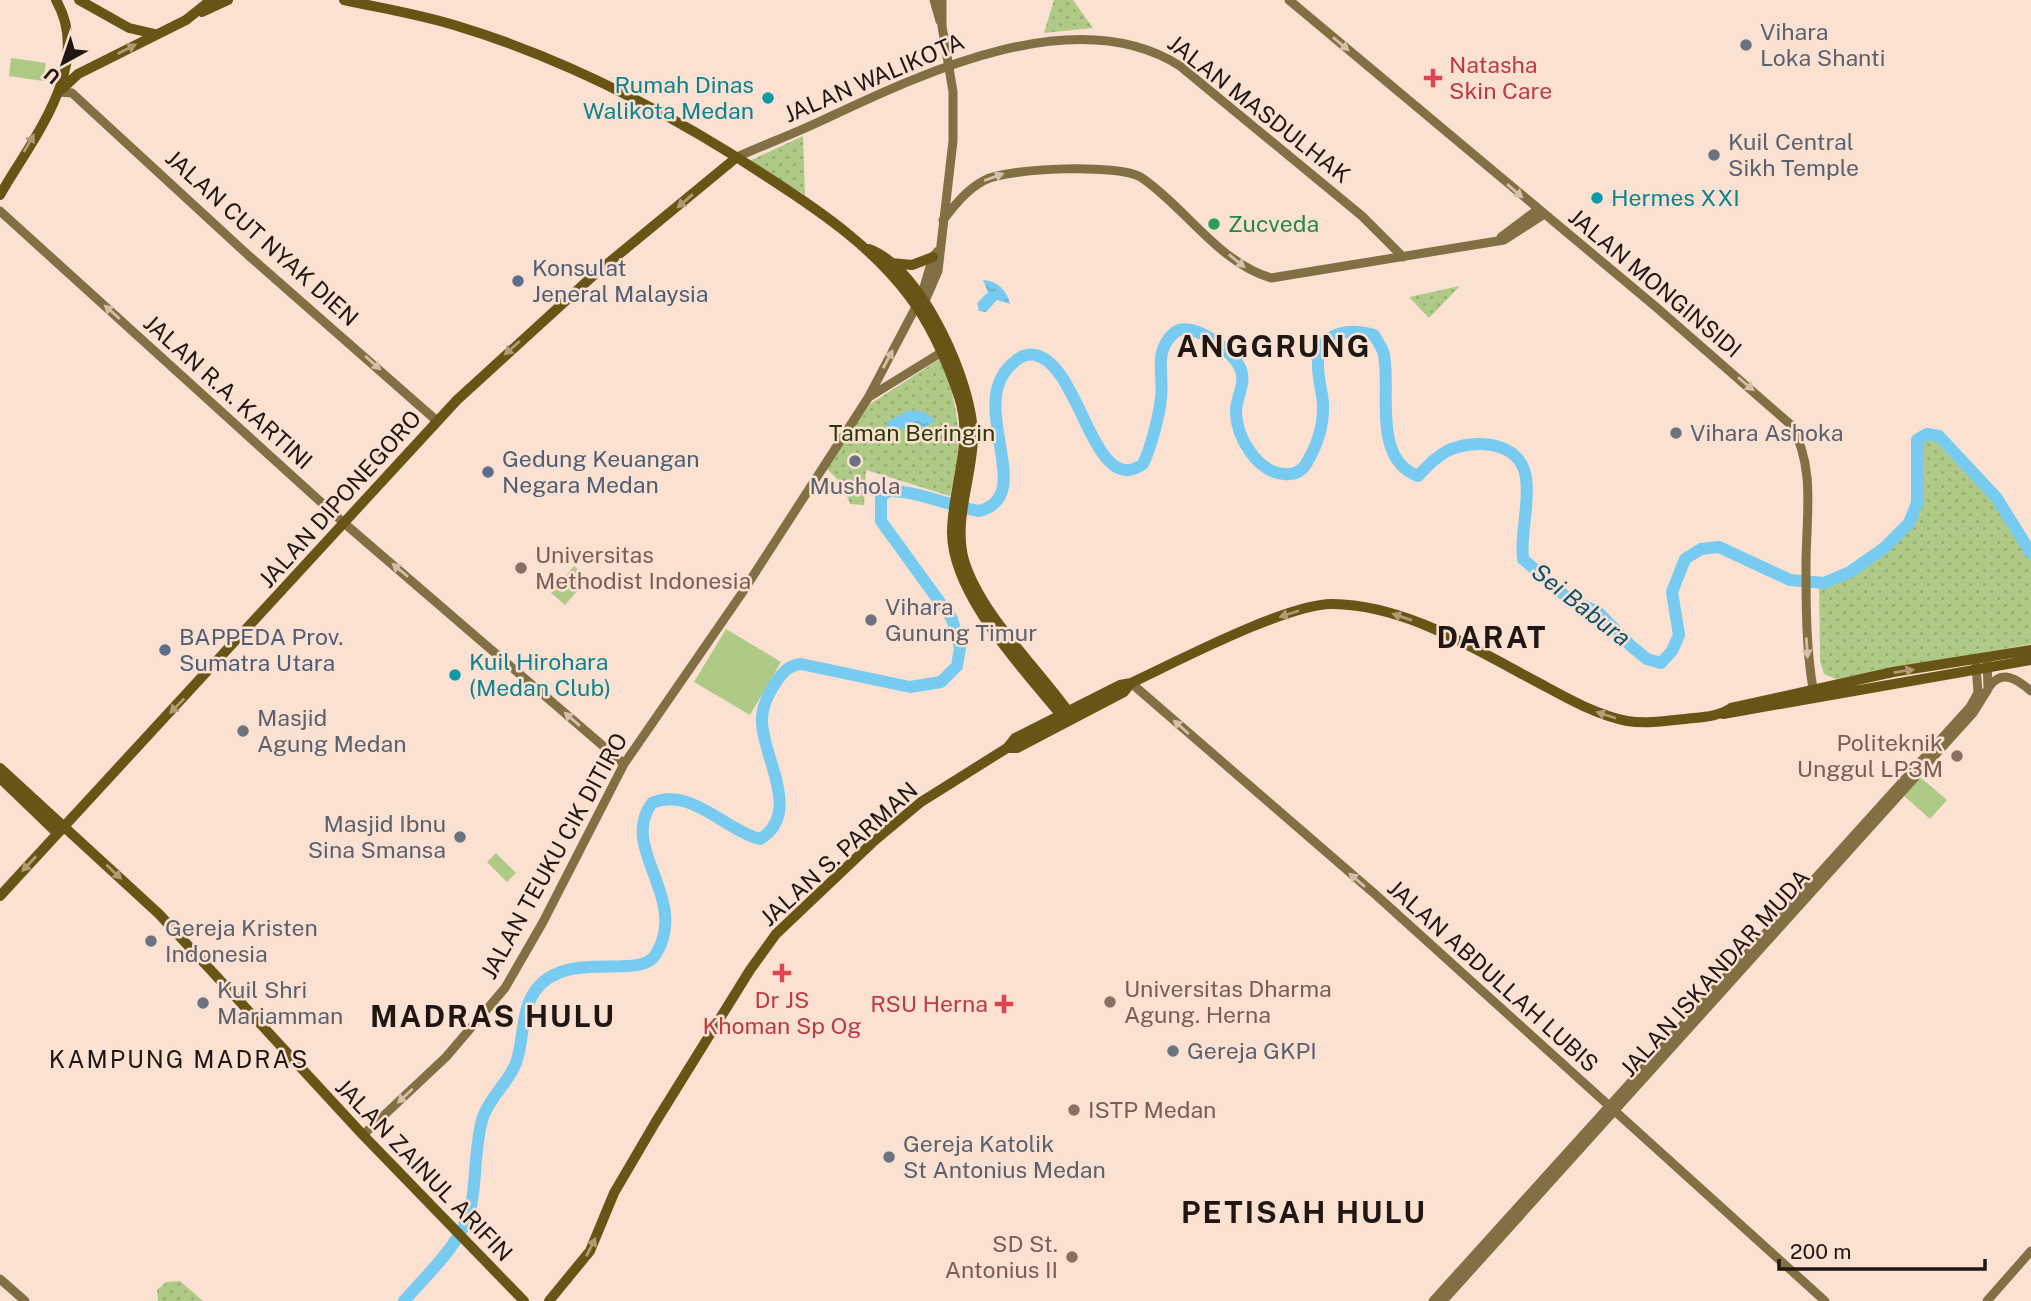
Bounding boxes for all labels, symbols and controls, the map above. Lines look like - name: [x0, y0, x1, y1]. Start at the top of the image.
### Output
- place label: Vihara Loka Shanti: [1760, 18, 1886, 71]
- street label: JALAN WALIKOTA: [780, 27, 968, 128]
- north arrow: [28, 28, 98, 98]
- street label: JALAN MASDULHAK: [1163, 29, 1356, 188]
- one-way arrow: [1332, 36, 1350, 52]
- marker: Vihara Loka Shanti: [1738, 37, 1754, 53]
- one-way arrow: [117, 43, 137, 54]
- place label: Natasha Skin Care: [1449, 51, 1552, 104]
- text: U: [40, 63, 64, 89]
- marker: Natasha Skin Care: [1423, 68, 1443, 88]
- place label: Rumah Dinas Walikota Medan: [583, 71, 754, 124]
- marker: Rumah Dinas Walikota Medan: [760, 90, 776, 106]
- place label: Kuil Central Sikh Temple: [1728, 128, 1859, 181]
- one-way arrow: [23, 134, 36, 153]
- street label: JALAN CUT NYAK DIEN: [160, 144, 364, 331]
- marker: Kuil Central Sikh Temple: [1706, 147, 1722, 163]
- one-way arrow: [984, 171, 1005, 182]
- one-way arrow: [1506, 183, 1523, 198]
- place label: Hermes XXI: [1611, 184, 1740, 211]
- marker: Hermes XXI: [1589, 190, 1605, 206]
- one-way arrow: [676, 193, 694, 209]
- street label: JALAN MONGINSIDI: [1564, 203, 1747, 363]
- place label: Zucveda: [1228, 210, 1319, 237]
- marker: Zucveda: [1206, 216, 1222, 232]
- one-way arrow: [1228, 253, 1246, 268]
- place label: Konsulat Jeneral Malaysia: [532, 254, 708, 307]
- marker: Konsulat Jeneral Malaysia: [510, 273, 526, 289]
- one-way arrow: [103, 304, 121, 320]
- street label: JALAN R.A. KARTINI: [138, 309, 318, 474]
- district label: ANGGRUNG: [1177, 328, 1371, 364]
- one-way arrow: [504, 340, 521, 356]
- one-way arrow: [882, 348, 894, 368]
- one-way arrow: [365, 355, 382, 371]
- one-way arrow: [1737, 376, 1754, 391]
- street label: JALAN DIPONEGORO: [253, 405, 426, 593]
- park label: Taman Beringin: [829, 419, 995, 446]
- place label: Vihara Ashoka: [1690, 419, 1843, 446]
- marker: Vihara Ashoka: [1668, 425, 1684, 441]
- place label: Gedung Keuangan Negara Medan: [502, 445, 700, 498]
- marker: Mushola: [847, 453, 863, 469]
- marker: Gedung Keuangan Negara Medan: [480, 464, 496, 480]
- place label: Mushola: [809, 472, 901, 499]
- place label: Universitas Methodist Indonesia: [535, 541, 751, 594]
- water label: Sei Babura: [1527, 557, 1637, 651]
- marker: Universitas Methodist Indonesia: [513, 560, 529, 576]
- one-way arrow: [391, 563, 409, 578]
- place label: Vihara Gunung Timur: [885, 593, 1037, 646]
- one-way arrow: [1279, 609, 1300, 620]
- one-way arrow: [1391, 611, 1412, 622]
- marker: Vihara Gunung Timur: [863, 612, 879, 628]
- district label: DARAT: [1436, 619, 1548, 655]
- place label: BAPPEDA Prov. Sumatra Utara: [179, 623, 343, 676]
- one-way arrow: [1802, 637, 1813, 659]
- marker: BAPPEDA Prov. Sumatra Utara: [157, 642, 173, 658]
- place label: Kuil Hirohara (Medan Club): [469, 648, 611, 701]
- one-way arrow: [1893, 665, 1915, 676]
- marker: Kuil Hirohara (Medan Club): [447, 667, 463, 683]
- one-way arrow: [170, 697, 186, 714]
- place label: Masjid Agung Medan: [257, 704, 407, 757]
- one-way arrow: [1596, 709, 1617, 720]
- one-way arrow: [563, 711, 581, 727]
- one-way arrow: [1172, 719, 1190, 735]
- marker: Masjid Agung Medan: [235, 723, 251, 739]
- street label: JALAN TEUKU CIK DITIRO: [475, 728, 632, 983]
- place label: Politeknik Unggul LP3M: [1797, 729, 1943, 782]
- marker: Politeknik Unggul LP3M: [1949, 748, 1965, 764]
- street label: JALAN S. PARMAN: [755, 776, 923, 931]
- place label: Masjid Ibnu Sina Smansa: [308, 810, 446, 863]
- marker: Masjid Ibnu Sina Smansa: [452, 829, 468, 845]
- one-way arrow: [21, 855, 37, 872]
- street label: JALAN ISKANDAR MUDA: [1614, 863, 1815, 1082]
- one-way arrow: [105, 864, 123, 880]
- one-way arrow: [1348, 872, 1366, 888]
- street label: JALAN ABDULLAH LUBIS: [1382, 874, 1604, 1077]
- place label: Gereja Kristen Indonesia: [165, 914, 318, 967]
- marker: Gereja Kristen Indonesia: [143, 933, 159, 949]
- marker: Dr JS Khoman Sp Og: [772, 963, 792, 983]
- place label: Universitas Dharma Agung. Herna: [1124, 975, 1332, 1028]
- place label: Kuil Shri Mariamman: [217, 976, 343, 1029]
- place label: Dr JS Khoman Sp Og: [703, 986, 861, 1039]
- place label: RSU Herna: [870, 990, 988, 1017]
- marker: RSU Herna: [994, 994, 1014, 1014]
- marker: Universitas Dharma Agung. Herna: [1102, 994, 1118, 1010]
- marker: Kuil Shri Mariamman: [195, 995, 211, 1011]
- district label: MADRAS HULU: [370, 998, 616, 1034]
- place label: Gereja GKPI: [1187, 1037, 1317, 1064]
- marker: Gereja GKPI: [1165, 1043, 1181, 1059]
- district label: KAMPUNG MADRAS: [49, 1045, 309, 1073]
- street label: JALAN ZAINUL ARIFIN: [330, 1073, 518, 1266]
- one-way arrow: [397, 1088, 414, 1104]
- place label: ISTP Medan: [1088, 1096, 1216, 1123]
- marker: ISTP Medan: [1066, 1102, 1082, 1118]
- place label: Gereja Katolik St Antonius Medan: [903, 1130, 1106, 1183]
- marker: Gereja Katolik St Antonius Medan: [881, 1149, 897, 1165]
- district label: PETISAH HULU: [1181, 1194, 1427, 1230]
- scale bar: [1779, 1228, 1986, 1272]
- place label: SD St. Antonius II: [945, 1230, 1058, 1283]
- one-way arrow: [585, 1237, 596, 1257]
- text: 200 m: [1790, 1239, 1851, 1264]
- marker: SD St. Antonius II: [1064, 1249, 1080, 1265]

